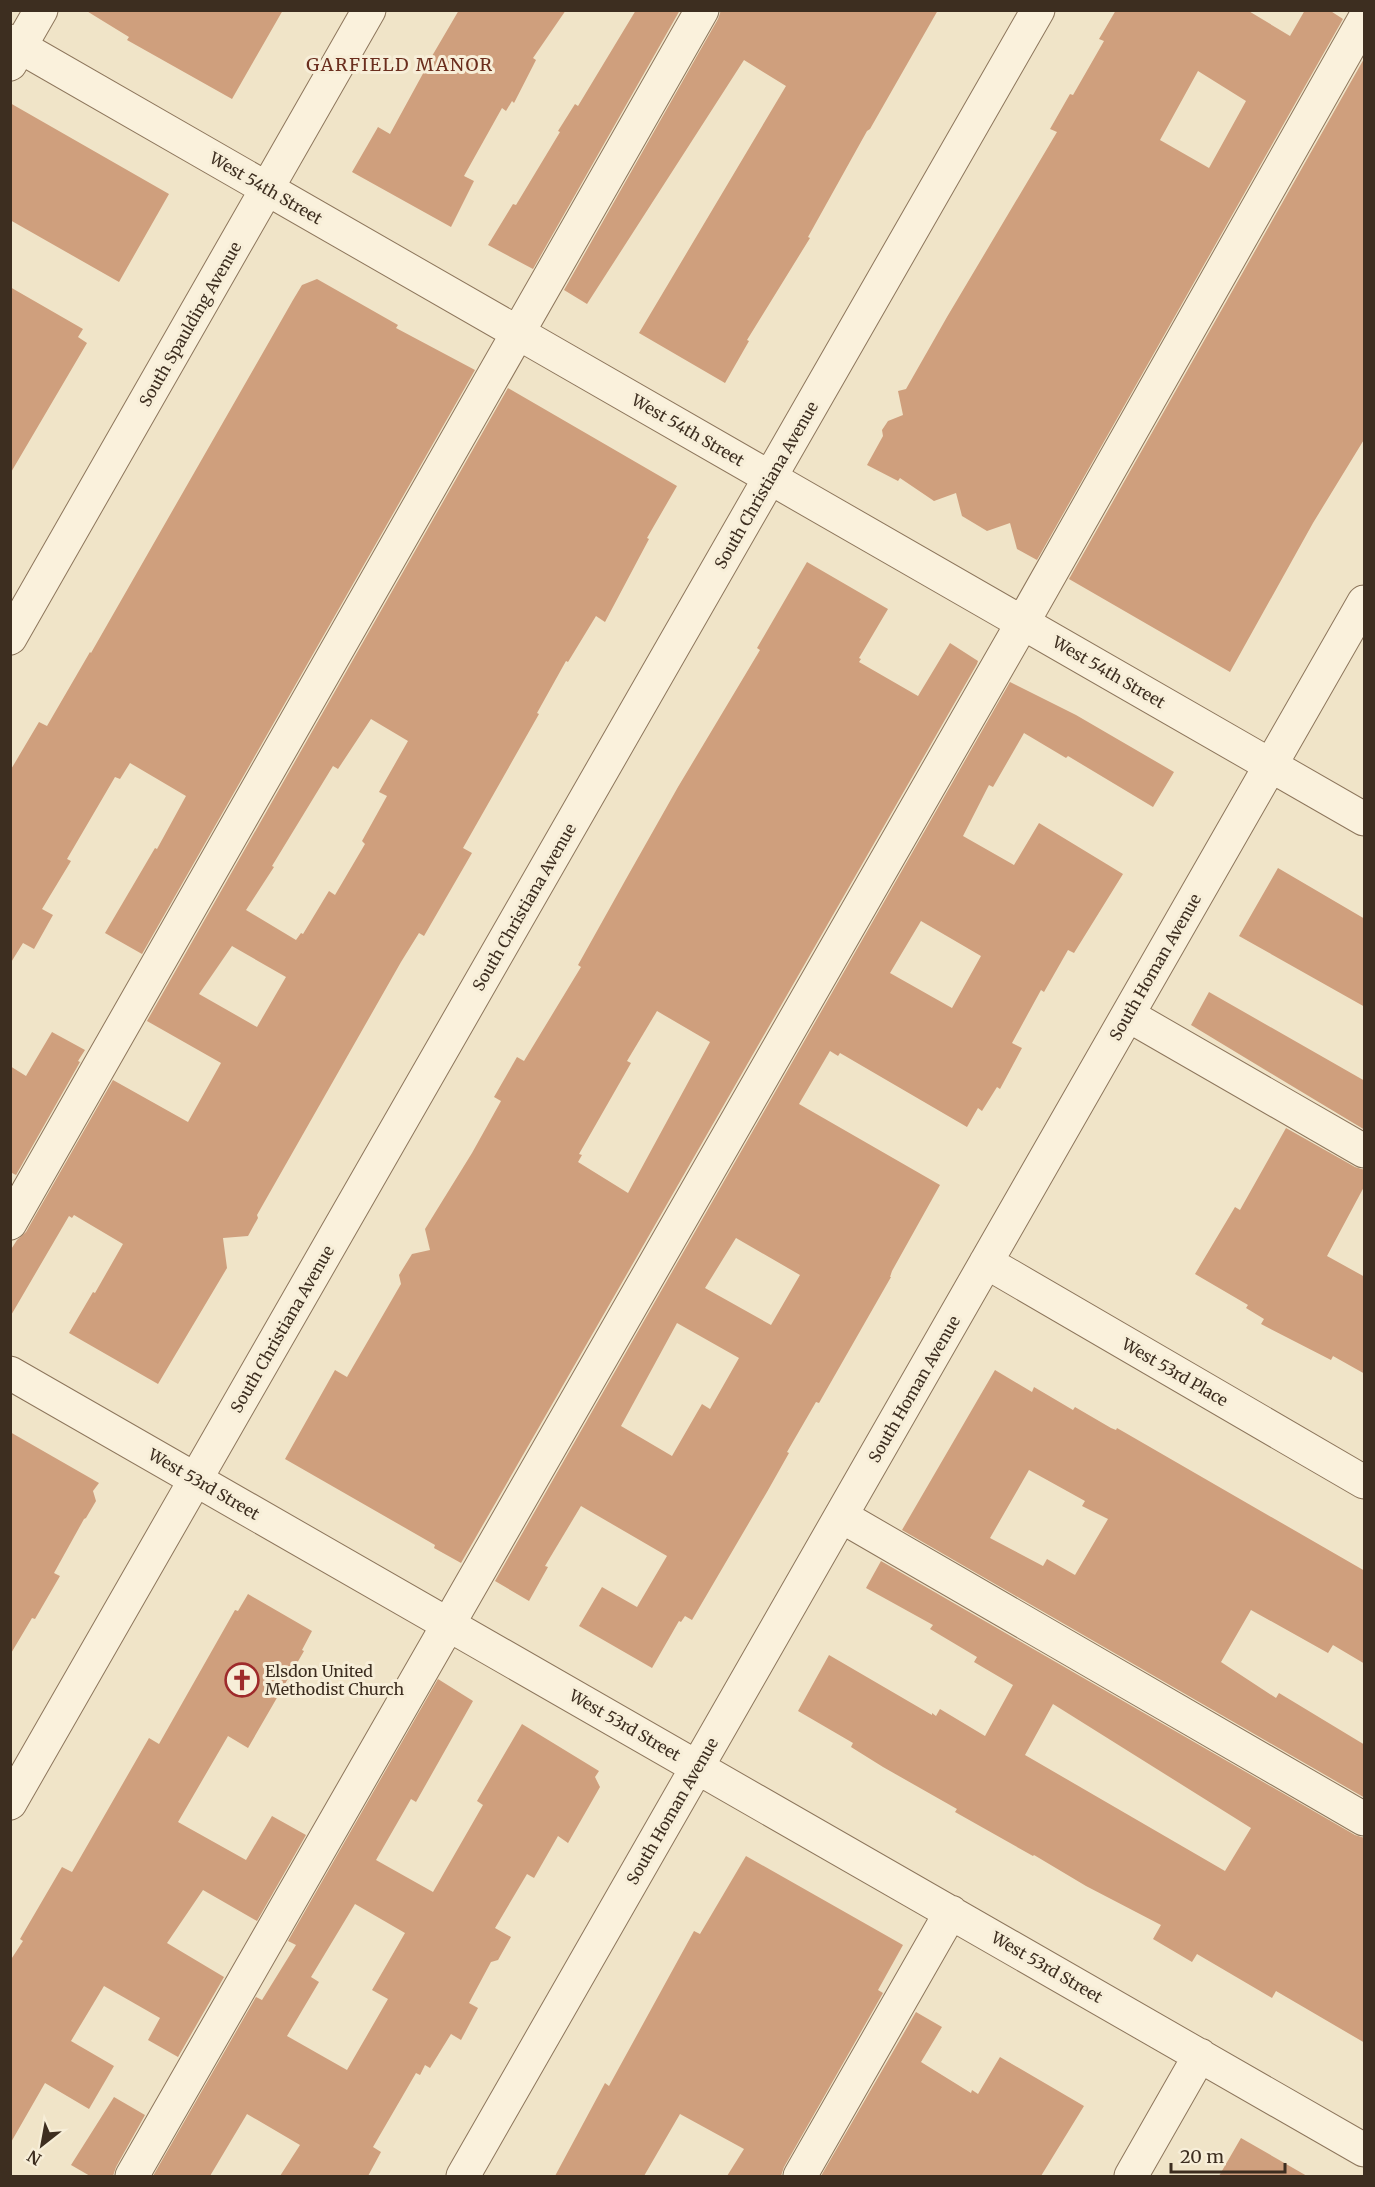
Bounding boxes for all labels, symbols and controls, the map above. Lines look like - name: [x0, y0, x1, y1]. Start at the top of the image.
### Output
- district label: GARFIELD MANOR: [306, 53, 494, 76]
- street label: West 54th Street: [205, 147, 326, 229]
- street label: South Spaulding Avenue: [135, 238, 245, 410]
- street label: West 54th Street: [627, 389, 748, 471]
- street label: South Christiana Avenue: [710, 398, 822, 572]
- street label: West 54th Street: [1048, 631, 1169, 713]
- street label: South Christiana Avenue: [468, 820, 580, 994]
- street label: South Homan Avenue: [1105, 890, 1205, 1044]
- street label: South Christiana Avenue: [226, 1242, 338, 1416]
- street label: South Homan Avenue: [864, 1312, 964, 1466]
- street label: West 53rd Place: [1118, 1333, 1232, 1410]
- street label: West 53rd Street: [144, 1444, 264, 1524]
- place label: Elsdon United Methodist Church: [265, 1661, 404, 1699]
- church icon: Elsdon United Methodist Church: [224, 1662, 260, 1698]
- street label: West 53rd Street: [565, 1685, 685, 1765]
- street label: South Homan Avenue: [622, 1734, 722, 1888]
- street label: West 53rd Street: [987, 1927, 1107, 2007]
- north arrow: [12, 2115, 72, 2175]
- scale bar: [1171, 2136, 1285, 2174]
- text: 20 m: [1180, 2145, 1224, 2168]
- text: N: [23, 2146, 45, 2170]

